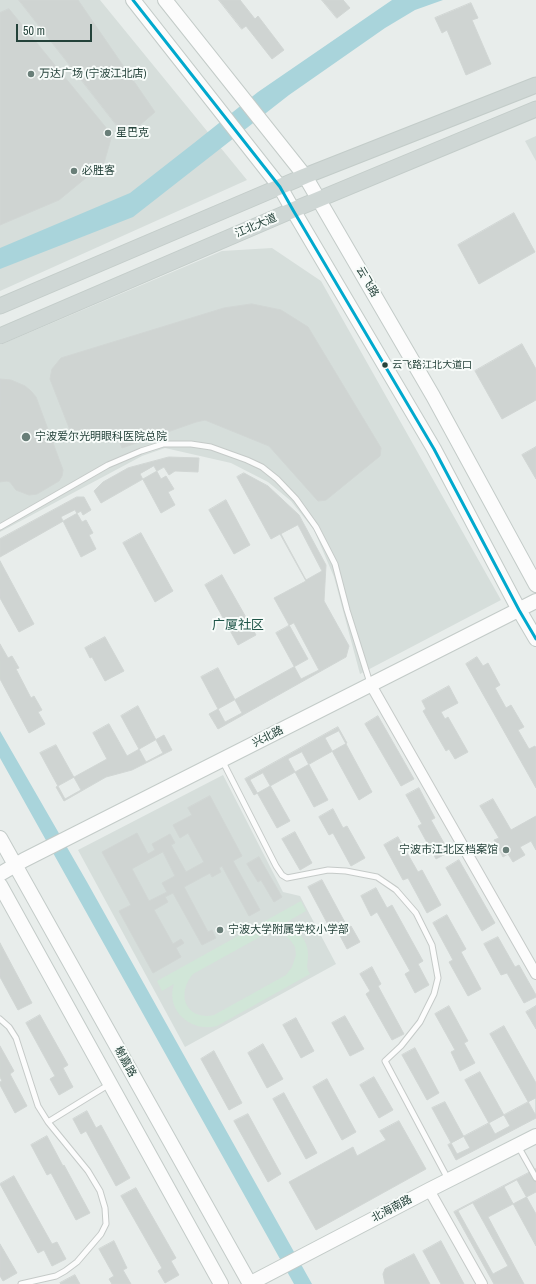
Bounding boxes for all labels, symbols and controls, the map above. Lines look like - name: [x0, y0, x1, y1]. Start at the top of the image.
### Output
- scale bar: [18, 16, 94, 42]
- text: 50 m: [23, 23, 45, 39]
- place label: 万达广场 (宁波江北店): [39, 67, 147, 81]
- marker: 万达广场 (宁波江北店): [26, 69, 36, 79]
- place label: 星巴克: [116, 126, 149, 140]
- marker: 星巴克: [103, 128, 113, 138]
- place label: 必胜客: [82, 164, 115, 178]
- marker: 必胜客: [69, 166, 79, 176]
- street label: 江北大道: [233, 211, 279, 241]
- street label: 云飞路: [353, 264, 381, 300]
- place label: 云飞路江北大道口: [392, 359, 472, 371]
- marker: 云飞路江北大道口: [380, 360, 390, 370]
- place label: 宁波爱尔光明眼科医院总院: [35, 430, 167, 444]
- marker: 宁波爱尔光明眼科医院总院: [20, 431, 32, 443]
- district label: 广厦社区: [212, 618, 264, 634]
- street label: 兴北路: [250, 724, 286, 750]
- place label: 宁波市江北区档案馆: [399, 843, 498, 857]
- marker: 宁波市江北区档案馆: [501, 845, 511, 855]
- place label: 宁波大学附属学校小学部: [228, 923, 349, 937]
- marker: 宁波大学附属学校小学部: [215, 925, 225, 935]
- street label: 榭嘉路: [111, 1044, 139, 1080]
- street label: 北海南路: [369, 1193, 415, 1225]

